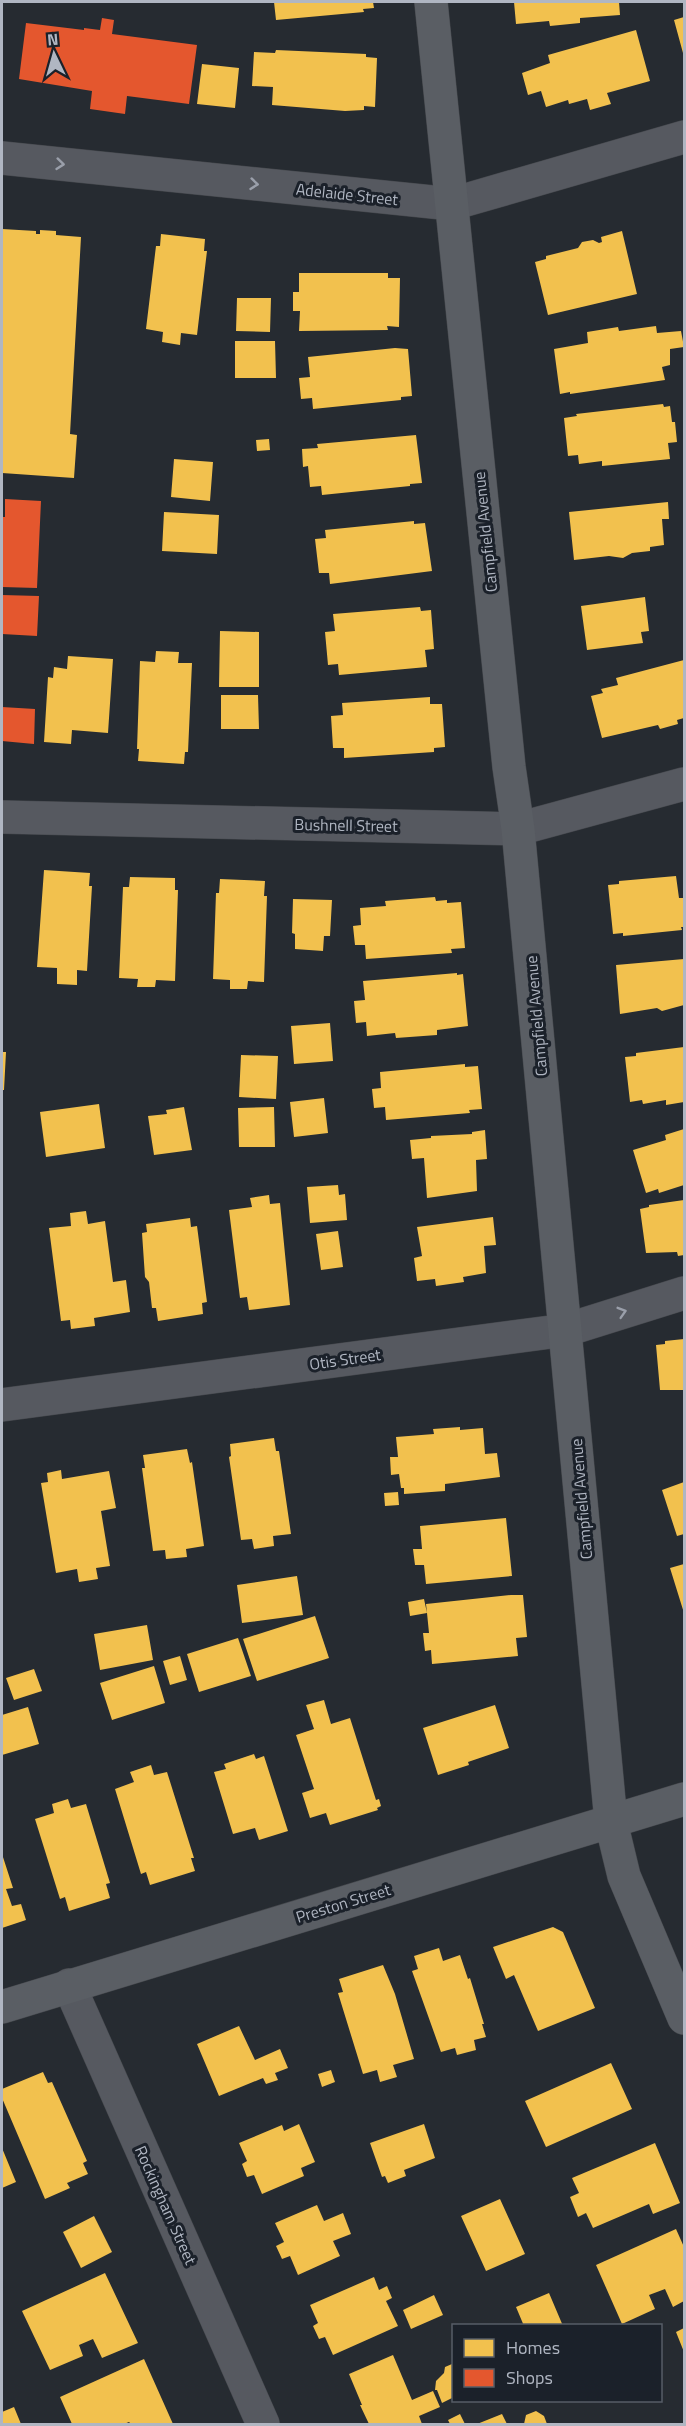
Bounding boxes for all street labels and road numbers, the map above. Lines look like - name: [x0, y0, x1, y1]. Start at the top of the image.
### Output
- street label: Adelaide Street: [295, 177, 400, 211]
- street label: Campfield Avenue: [467, 471, 503, 593]
- street label: Bushnell Street: [294, 812, 398, 838]
- street label: Campfield Avenue: [519, 955, 553, 1077]
- street label: Otis Street: [308, 1342, 383, 1376]
- street label: Campfield Avenue: [564, 1438, 598, 1560]
- street label: Preston Street: [293, 1877, 394, 1929]
- street label: Rockingham Street: [129, 2142, 203, 2269]

